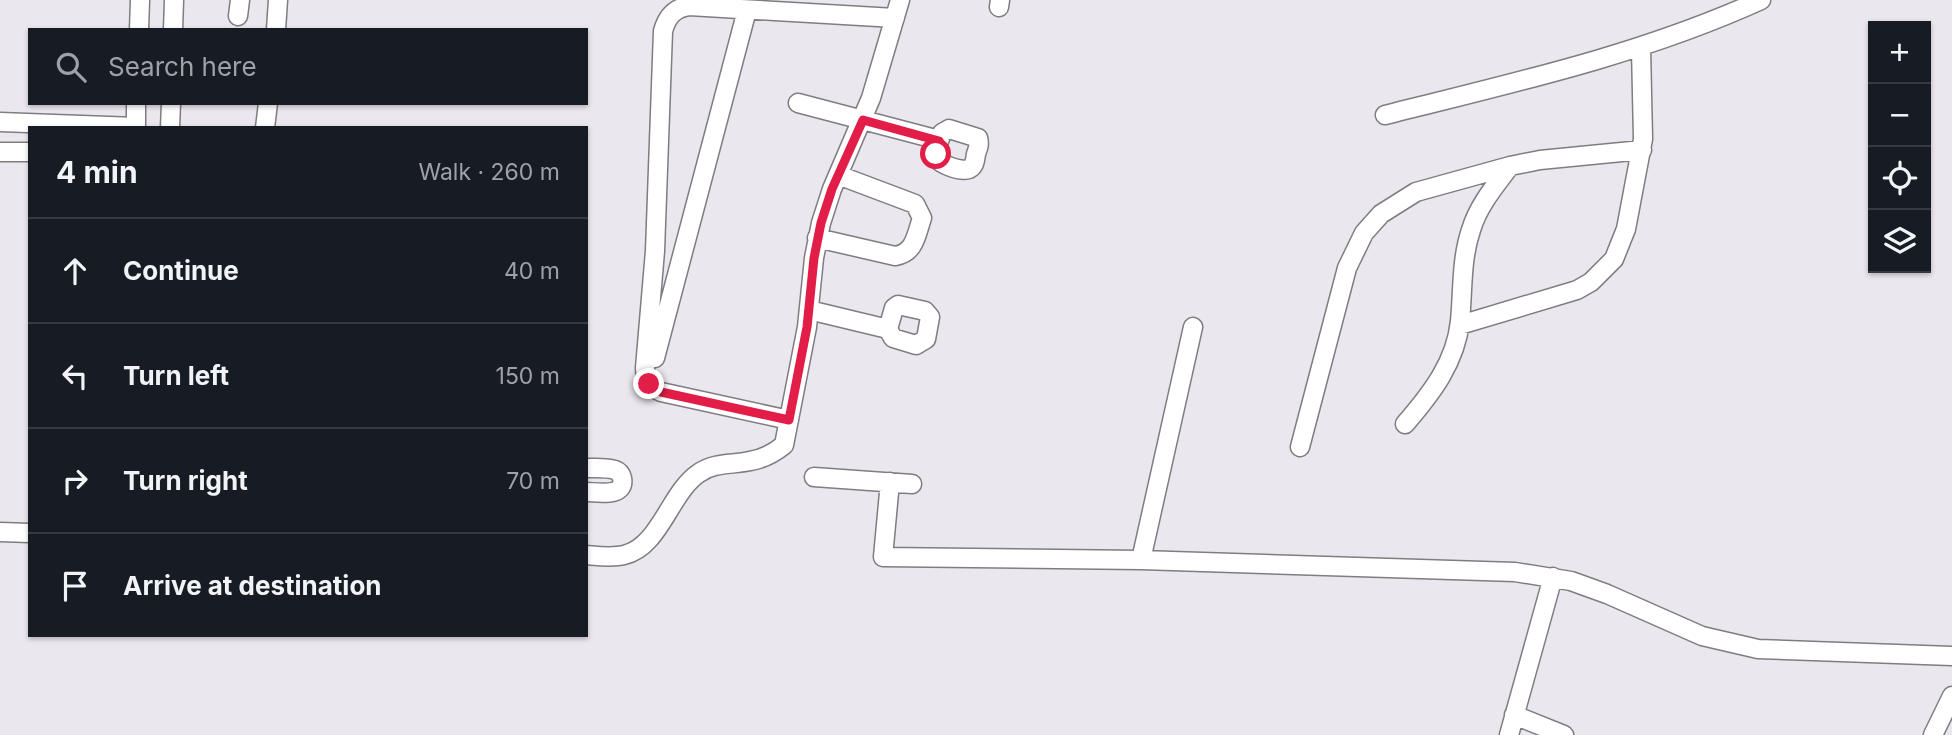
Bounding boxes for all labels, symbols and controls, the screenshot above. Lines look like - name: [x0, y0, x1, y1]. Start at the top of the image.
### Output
- map controls: [1868, 21, 1931, 273]
- button: +: [1868, 21, 1931, 84]
- search box: [28, 28, 588, 105]
- icon: search: [52, 48, 90, 86]
- text: Search here: [108, 51, 257, 82]
- button: −: [1868, 84, 1931, 147]
- route start: [920, 138, 951, 169]
- button: locate: [1868, 147, 1931, 210]
- text: 4 min: [56, 154, 138, 190]
- text: Walk · 260 m: [418, 158, 560, 186]
- button: layers: [1868, 210, 1931, 273]
- icon: ahead: [56, 252, 94, 290]
- text: Continue: [123, 255, 239, 286]
- text: 40 m: [504, 257, 560, 285]
- icon: left: [56, 357, 94, 395]
- text: Turn left: [123, 360, 229, 391]
- text: 150 m: [496, 362, 560, 390]
- route end: [633, 368, 664, 399]
- icon: right: [56, 462, 94, 500]
- text: Turn right: [123, 465, 248, 496]
- text: 70 m: [506, 467, 560, 495]
- icon: arrive: [56, 567, 94, 605]
- text: Arrive at destination: [123, 570, 382, 601]

